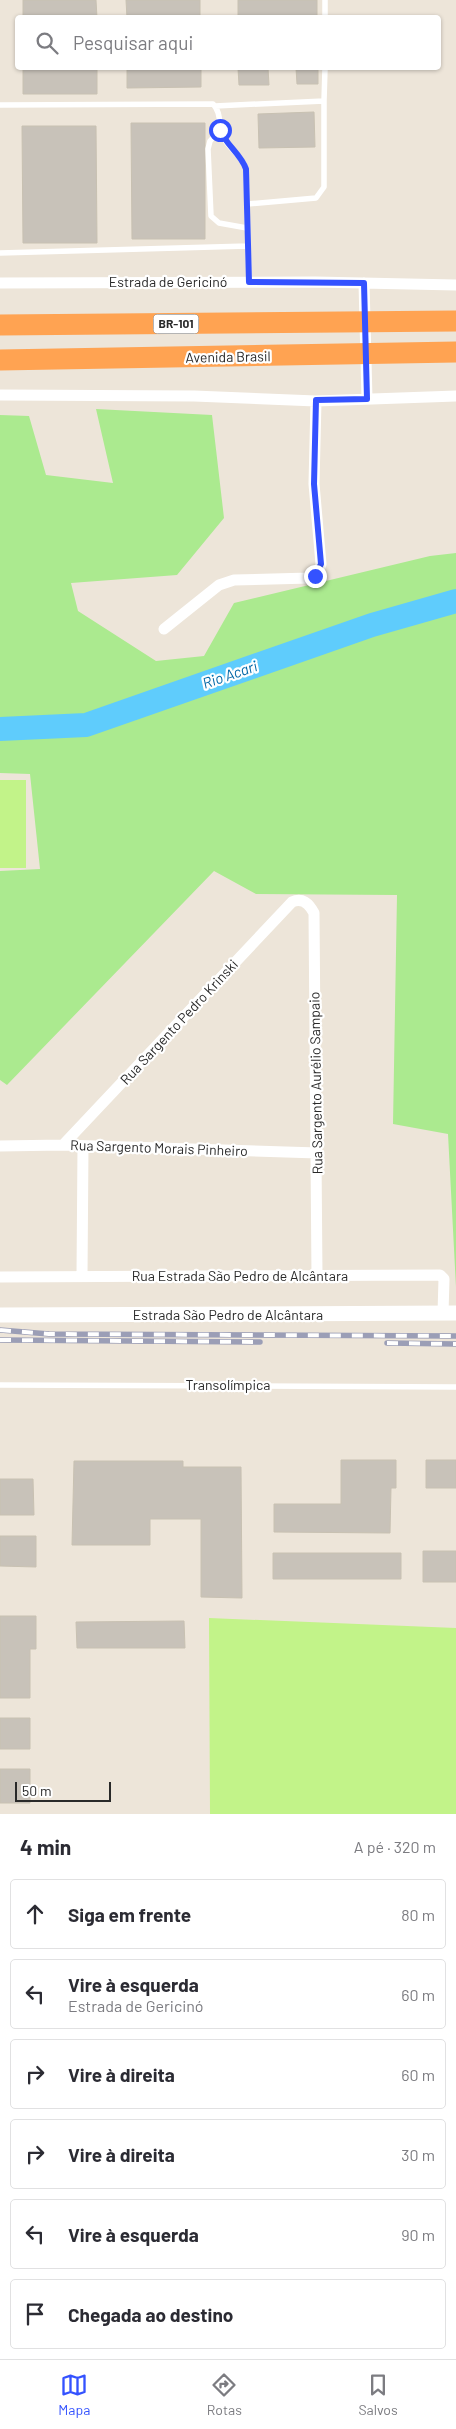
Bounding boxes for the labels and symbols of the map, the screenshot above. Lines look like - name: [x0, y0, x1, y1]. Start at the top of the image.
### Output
- route start: [209, 119, 232, 142]
- street label: Estrada de Gericinó: [109, 273, 227, 290]
- road number: BR-101: [154, 314, 198, 334]
- street label: Avenida Brasil: [185, 347, 271, 366]
- route end: [304, 565, 327, 588]
- water label: Rio Acari: [200, 656, 260, 692]
- street label: Rua Sargento Pedro Krinski: [116, 956, 241, 1088]
- street label: Rua Sargento Aurélio Sampaio: [305, 991, 326, 1175]
- street label: Rua Sargento Morais Pinheiro: [70, 1136, 248, 1159]
- street label: Rua Estrada São Pedro de Alcântara: [132, 1267, 348, 1284]
- street label: Estrada São Pedro de Alcântara: [133, 1306, 323, 1323]
- street label: Transolímpica: [186, 1376, 270, 1393]
- scale bar: [15, 1779, 111, 1802]

